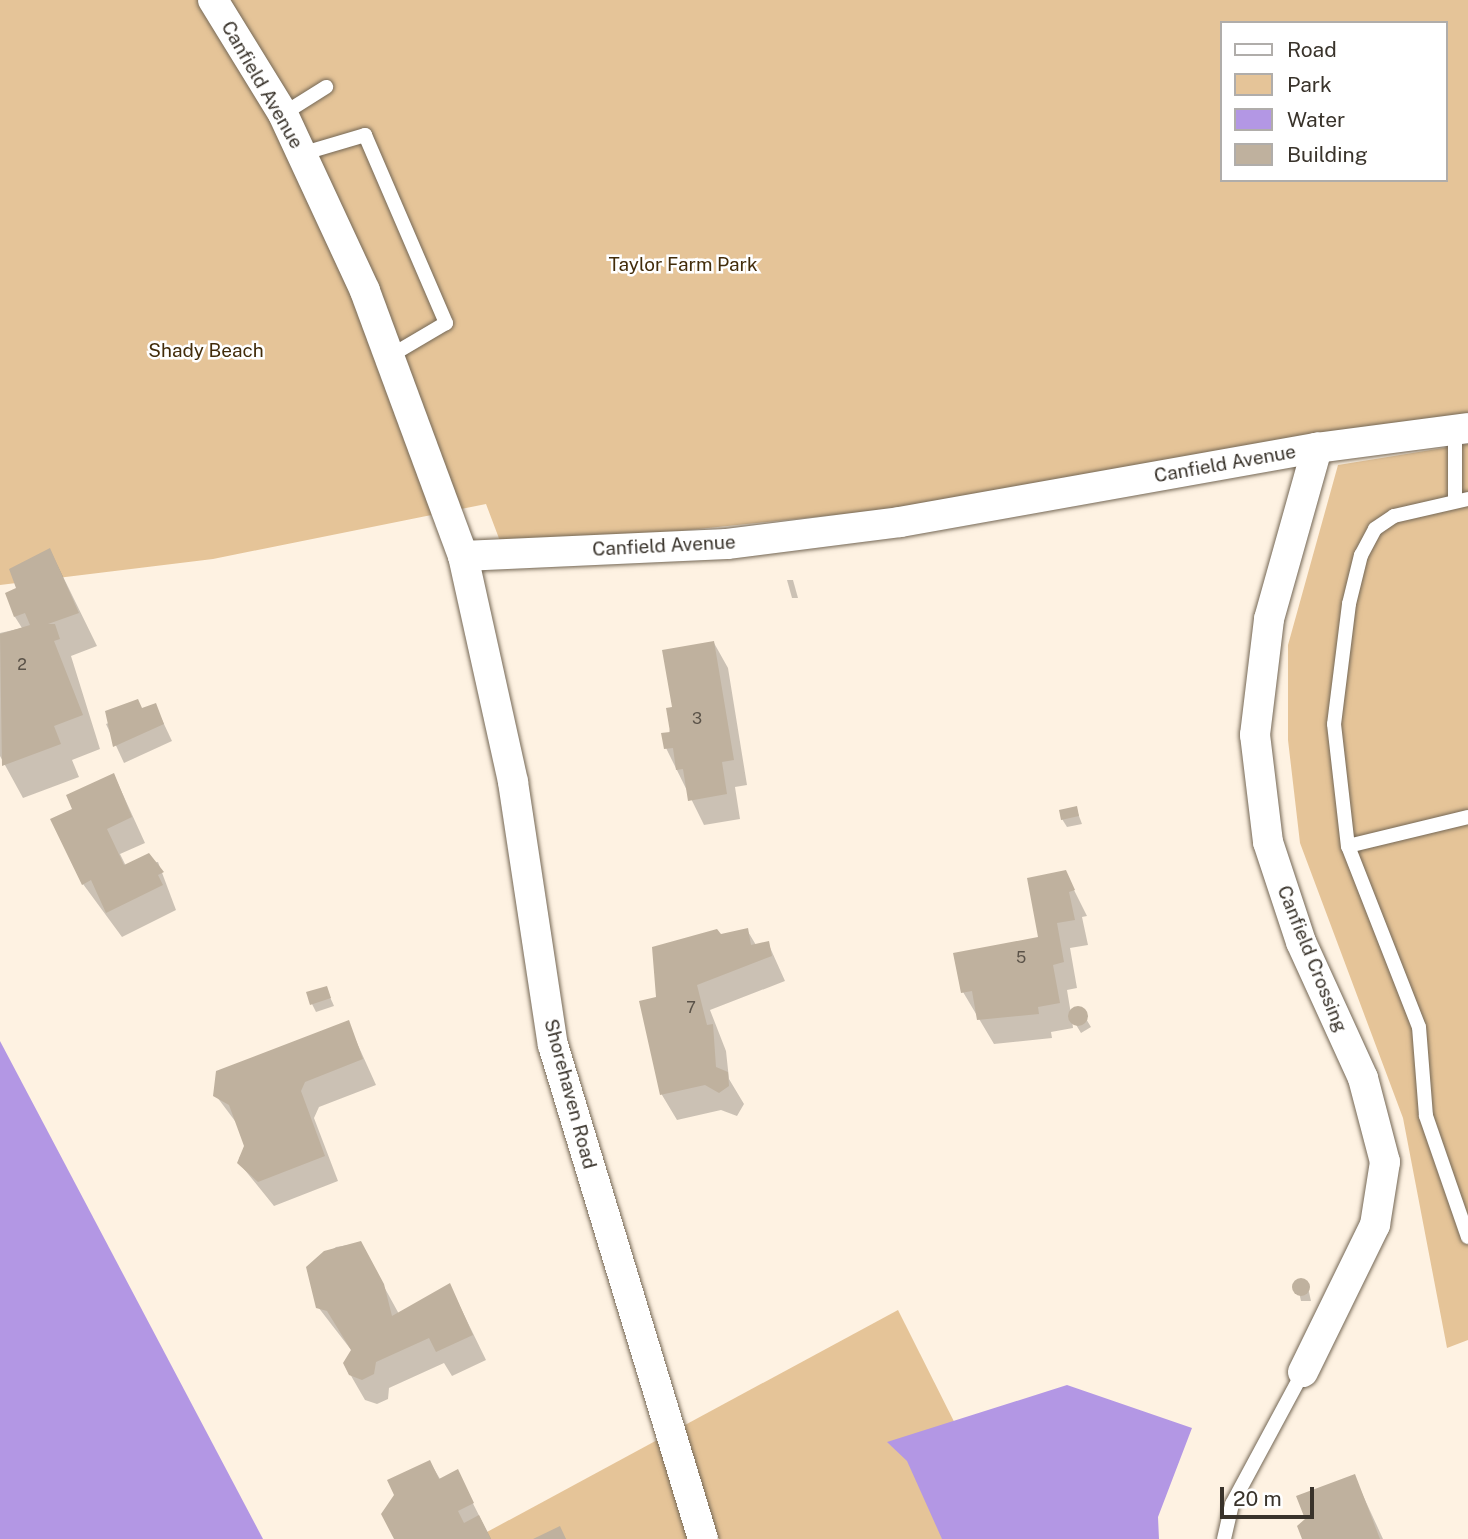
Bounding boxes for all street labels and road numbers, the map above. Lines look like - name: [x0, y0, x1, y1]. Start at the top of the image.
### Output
- street label: Canfield Avenue: [216, 17, 308, 153]
- street label: Canfield Avenue: [1152, 440, 1298, 488]
- street label: Canfield Avenue: [592, 531, 736, 561]
- street label: Canfield Crossing: [1272, 882, 1352, 1036]
- street label: Shorehaven Road: [539, 1017, 601, 1171]

